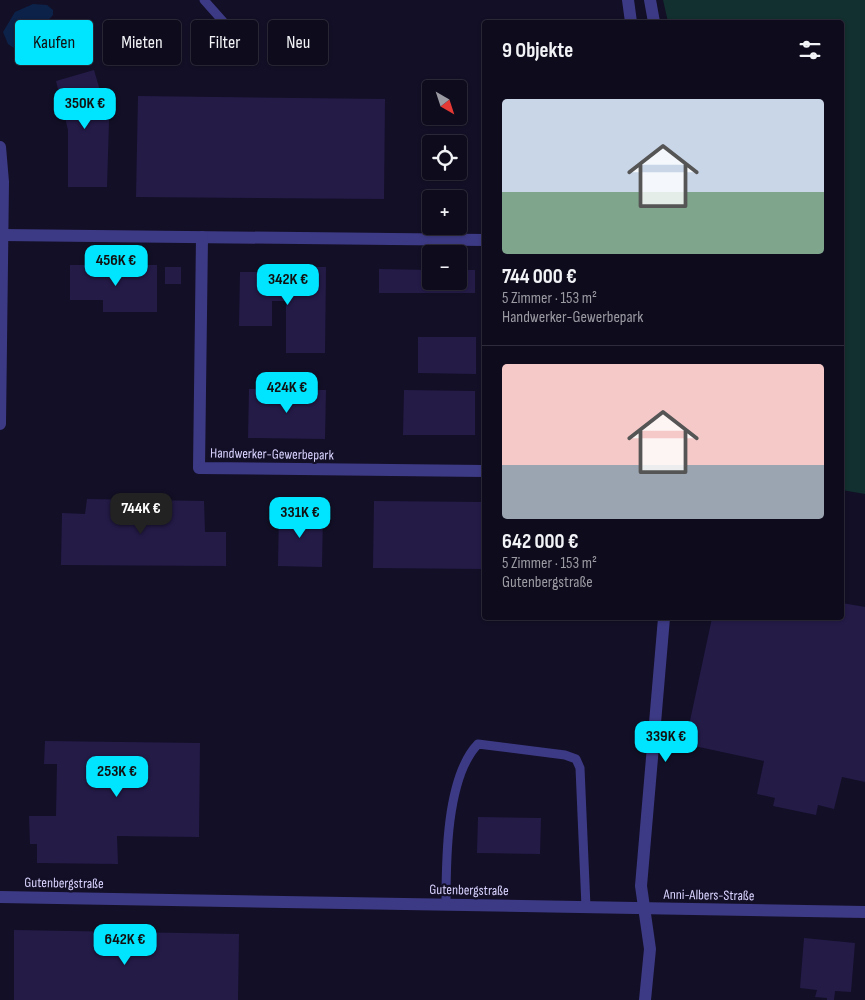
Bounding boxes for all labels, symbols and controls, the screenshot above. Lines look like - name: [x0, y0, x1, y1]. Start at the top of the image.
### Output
- chip: Kaufen: [15, 20, 93, 65]
- chip: Mieten: [103, 20, 181, 65]
- chip: Filter: [191, 20, 258, 65]
- chip: Neu: [268, 20, 328, 65]
- icon: filters: [796, 36, 824, 64]
- text: 9 Objekte: [502, 38, 573, 63]
- north arrow: [422, 80, 468, 125]
- map controls: [422, 80, 467, 290]
- pin: 350K €: [44, 88, 126, 130]
- text: 350K €: [65, 94, 105, 113]
- icon: home: [618, 131, 708, 221]
- button: locate: [422, 135, 467, 180]
- button: +: [422, 190, 467, 235]
- pin: 456K €: [75, 244, 157, 287]
- button: −: [422, 245, 467, 290]
- text: 456K €: [96, 251, 136, 270]
- pin: 342K €: [247, 264, 329, 306]
- text: 744 000 €: [502, 264, 577, 289]
- text: 342K €: [268, 270, 308, 289]
- text: 5 Zimmer · 153 m²: [502, 289, 597, 308]
- text: Handwerker-Gewerbepark: [502, 308, 643, 327]
- pin: 424K €: [246, 372, 328, 414]
- text: 424K €: [267, 378, 307, 397]
- icon: home: [618, 397, 708, 487]
- street label: Handwerker-Gewerbepark: [210, 444, 335, 464]
- pin: 744K €: [100, 492, 182, 535]
- pin: 331K €: [259, 496, 341, 539]
- text: 744K €: [121, 499, 161, 518]
- text: 331K €: [280, 503, 320, 522]
- text: 642 000 €: [502, 529, 578, 554]
- text: 5 Zimmer · 153 m²: [502, 554, 597, 573]
- text: Gutenbergstraße: [502, 573, 593, 592]
- pin: 339K €: [625, 720, 707, 763]
- text: 339K €: [646, 727, 686, 746]
- pin: 253K €: [76, 756, 158, 798]
- text: 253K €: [97, 762, 137, 781]
- street label: Gutenbergstraße: [24, 874, 104, 892]
- street label: Gutenbergstraße: [429, 881, 509, 899]
- street label: Anni-Albers-Straße: [662, 886, 755, 904]
- pin: 642K €: [84, 924, 166, 966]
- text: 642K €: [105, 930, 145, 949]

